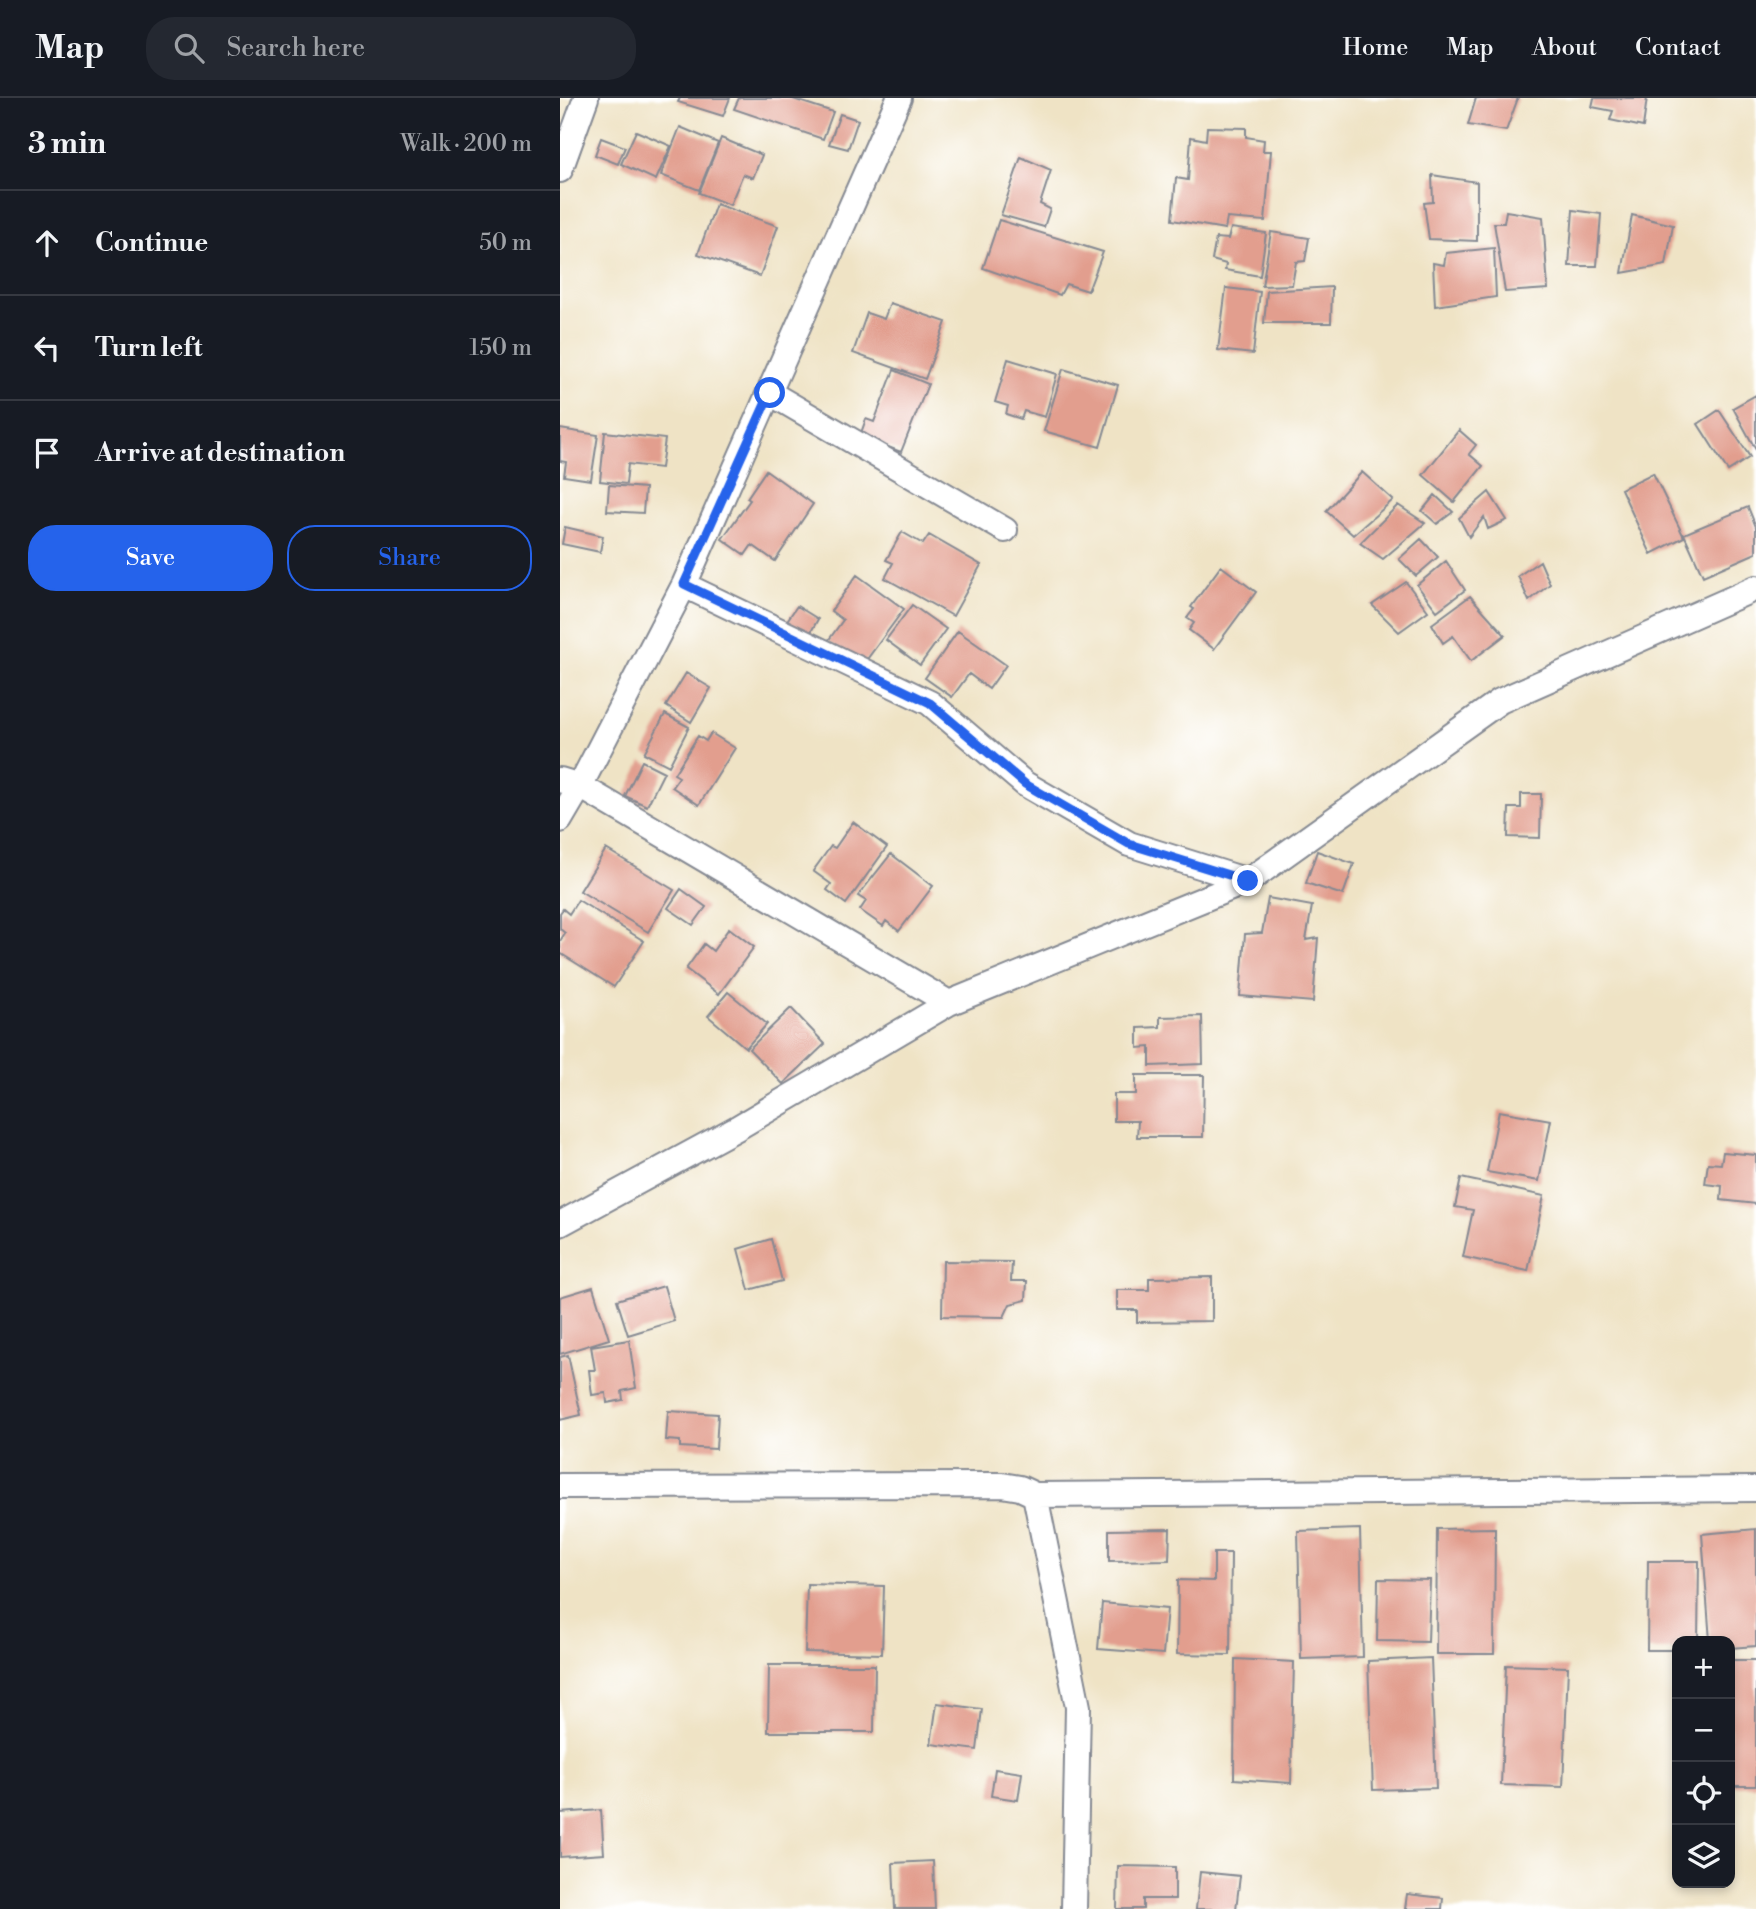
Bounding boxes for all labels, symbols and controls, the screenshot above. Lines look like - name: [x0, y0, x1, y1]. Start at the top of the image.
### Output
- search box: [146, 17, 636, 80]
- text: Map: [35, 28, 104, 69]
- icon: search: [170, 29, 208, 67]
- text: Search here: [226, 32, 365, 64]
- text: Home: [1343, 33, 1408, 63]
- text: Map: [1446, 33, 1494, 63]
- text: About: [1532, 33, 1597, 63]
- text: Contact: [1635, 33, 1721, 63]
- text: 3 min: [28, 125, 106, 163]
- text: Walk · 200 m: [400, 130, 532, 158]
- icon: ahead: [28, 224, 66, 262]
- text: Continue: [95, 227, 208, 259]
- text: 50 m: [479, 229, 532, 257]
- icon: left: [28, 329, 66, 367]
- text: Turn left: [95, 332, 203, 364]
- text: 150 m: [469, 334, 532, 362]
- route start: [754, 377, 785, 408]
- icon: arrive: [28, 434, 66, 472]
- text: Arrive at destination: [95, 437, 345, 469]
- button: Save: [28, 525, 273, 591]
- button: Share: [287, 525, 532, 591]
- route end: [1232, 865, 1263, 896]
- map controls: [1672, 1636, 1735, 1888]
- button: +: [1672, 1636, 1735, 1699]
- button: −: [1672, 1699, 1735, 1762]
- button: locate: [1672, 1762, 1735, 1825]
- button: layers: [1672, 1825, 1735, 1888]

